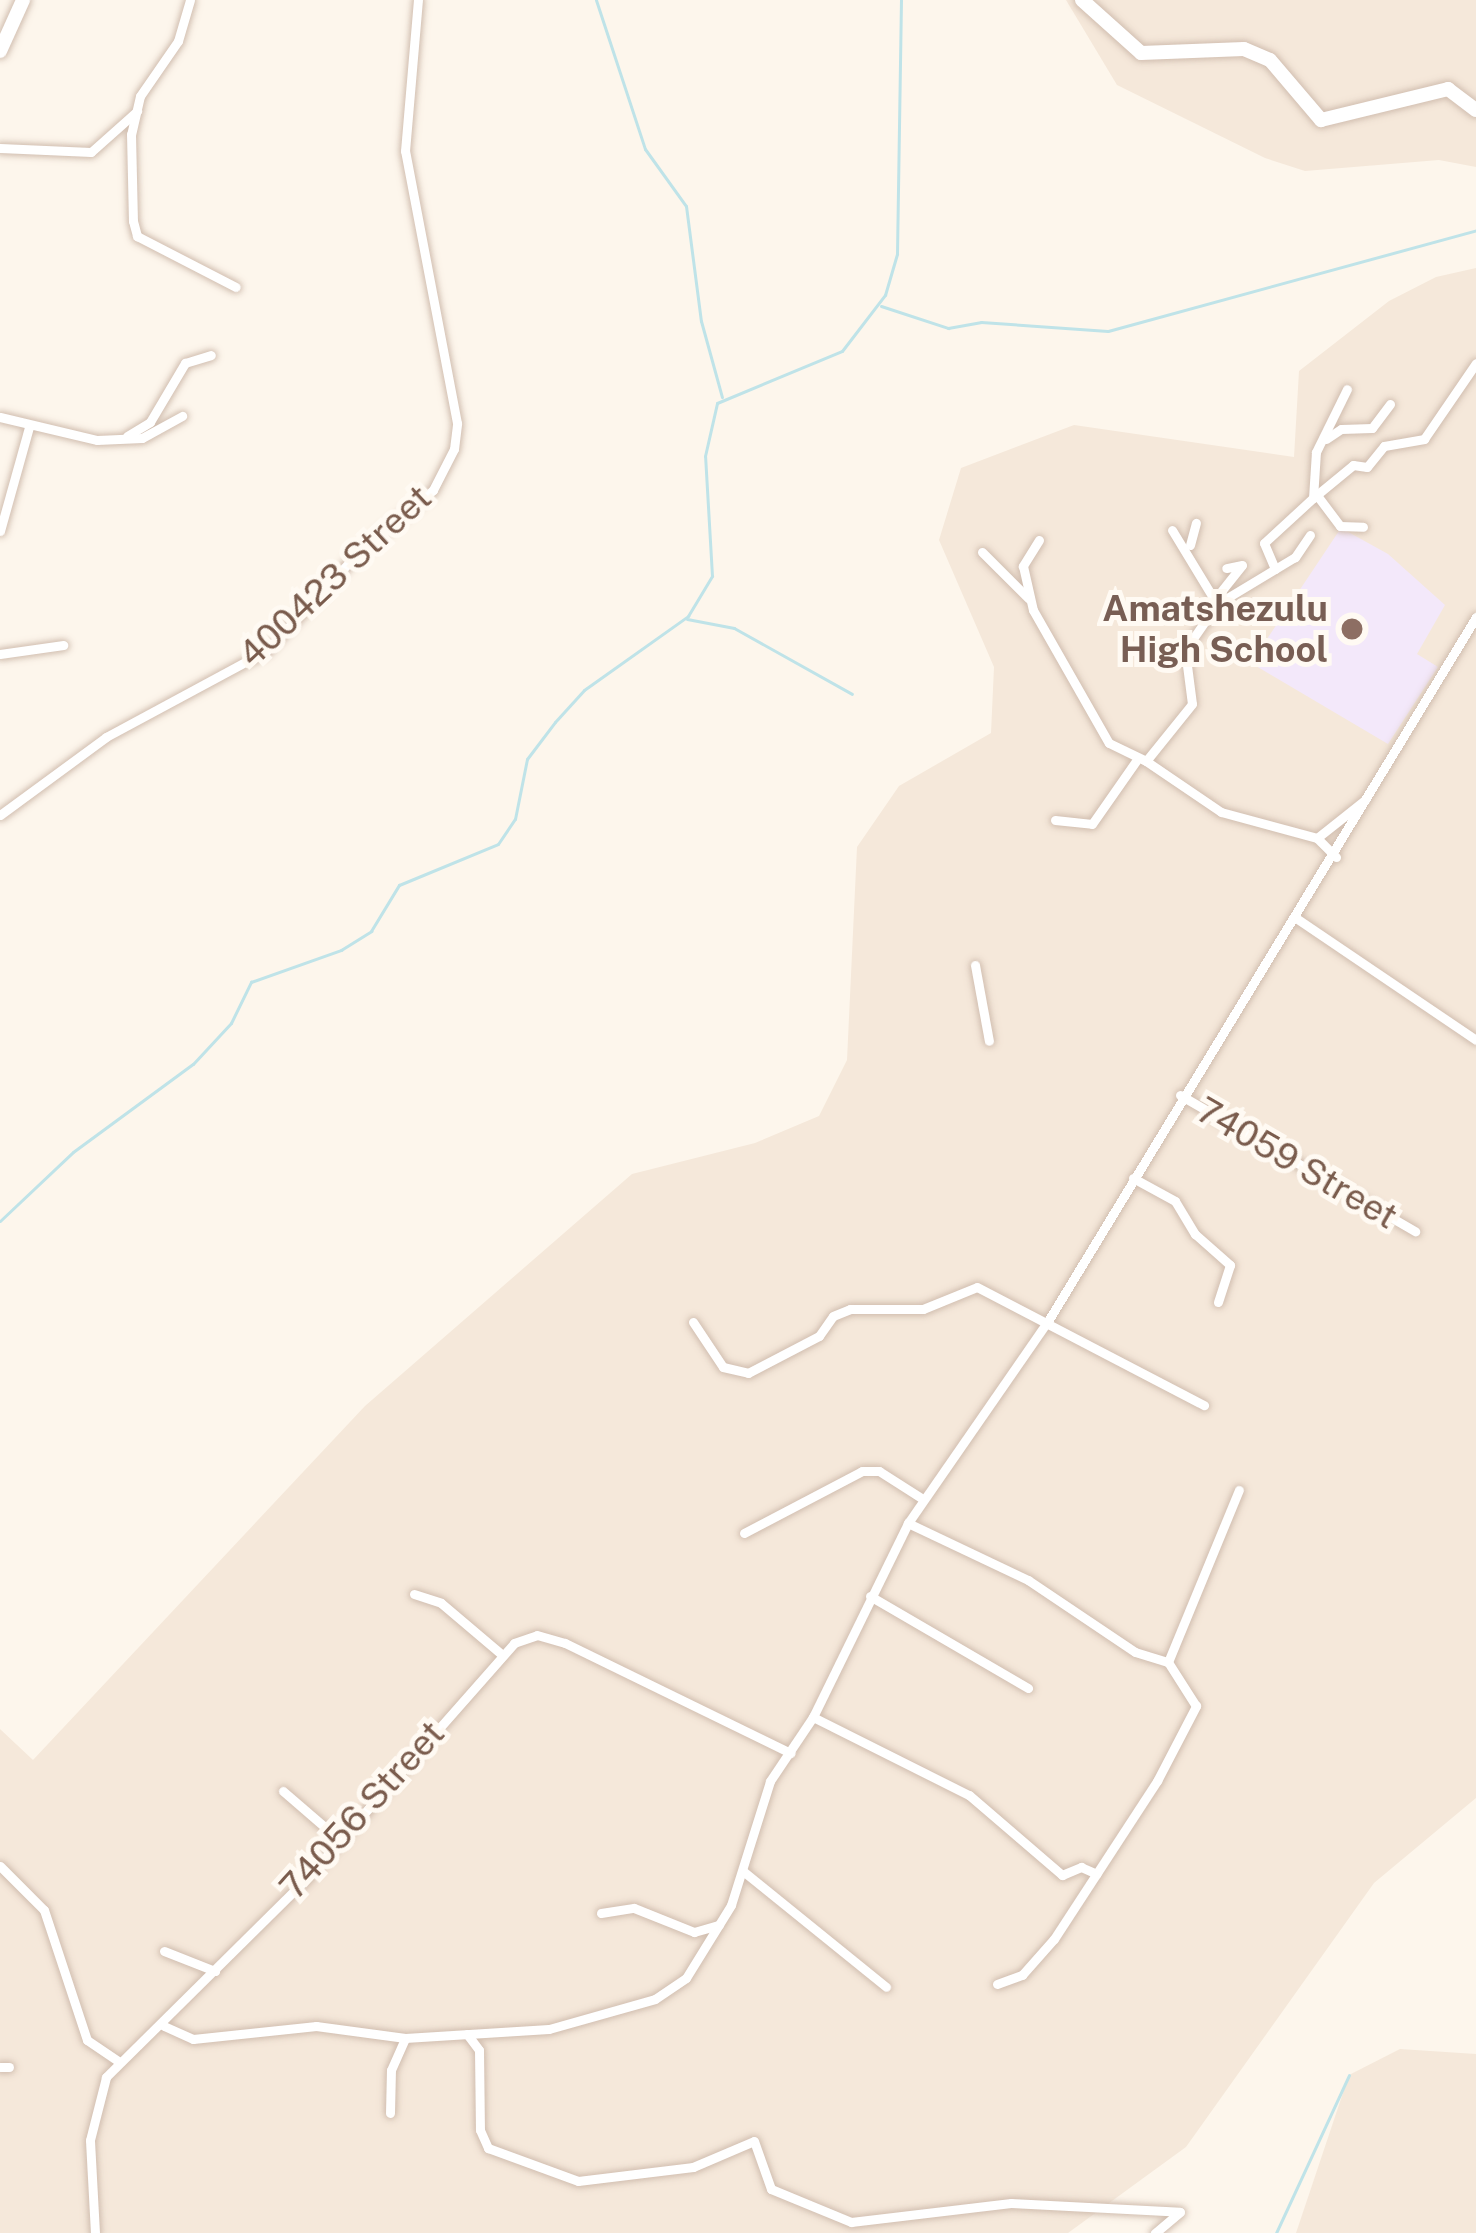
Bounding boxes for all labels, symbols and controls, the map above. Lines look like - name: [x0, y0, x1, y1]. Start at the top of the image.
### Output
- street label: 400423 Street: [230, 476, 440, 676]
- place label: Amatshezulu High School: [1102, 586, 1328, 671]
- marker: Amatshezulu High School: [1339, 616, 1365, 642]
- street label: 74059 Street: [1189, 1088, 1405, 1238]
- street label: 74056 Street: [271, 1712, 453, 1908]

